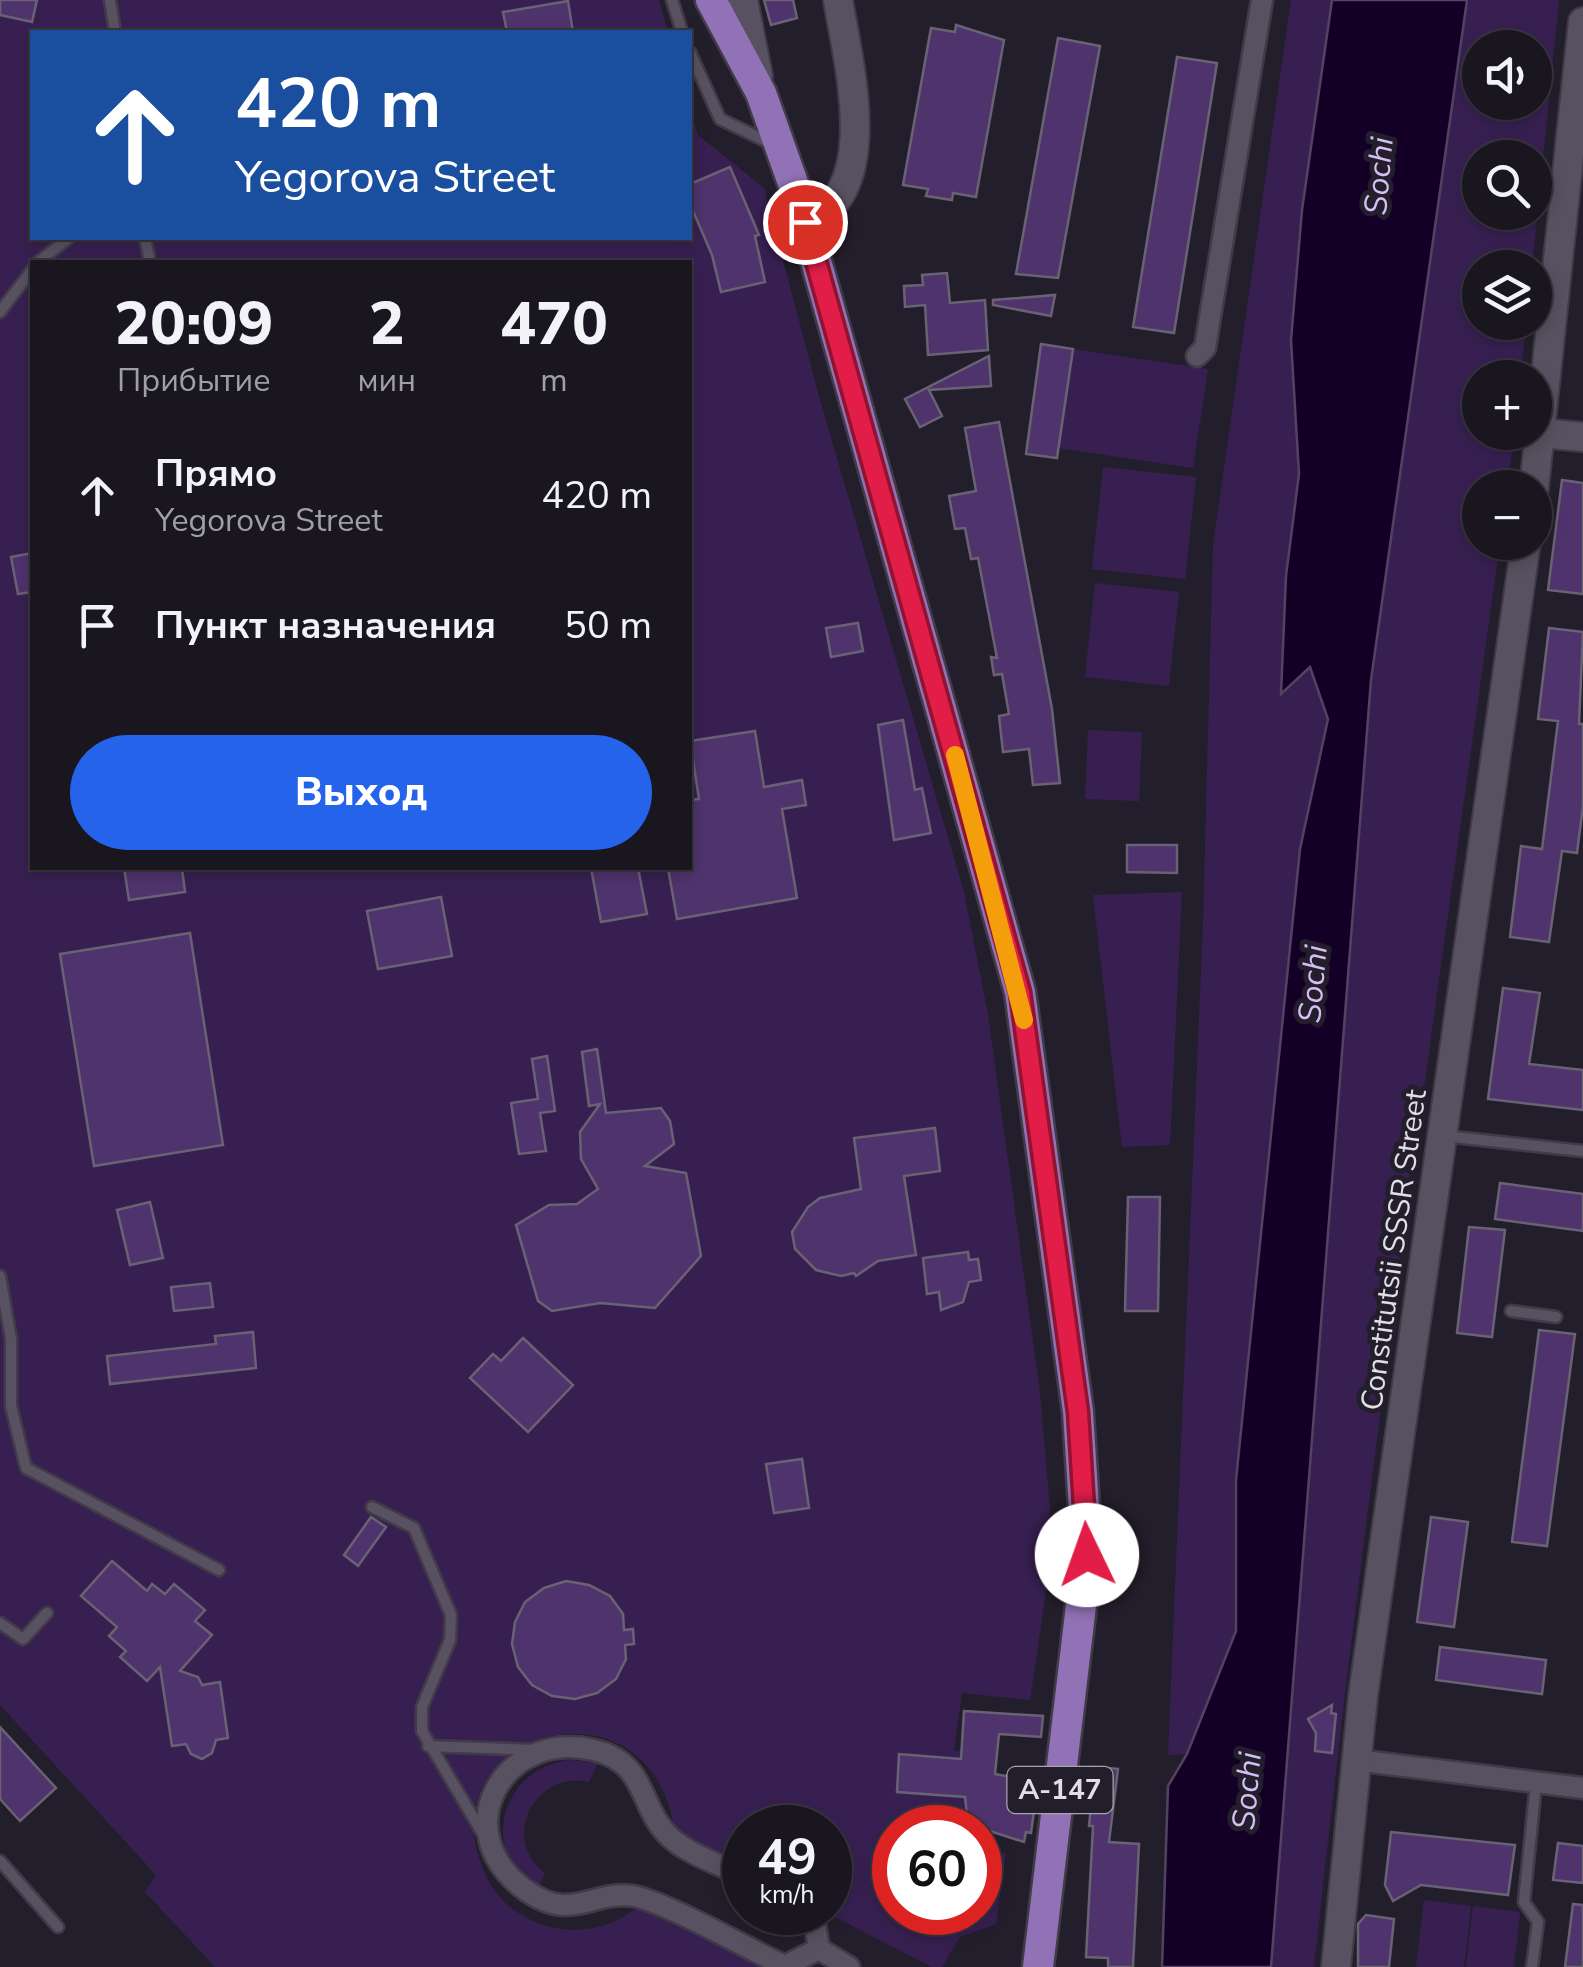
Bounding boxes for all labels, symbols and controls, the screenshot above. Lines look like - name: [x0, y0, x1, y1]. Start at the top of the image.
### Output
- map controls: [1462, 30, 1552, 560]
- button: sound: [1462, 30, 1552, 120]
- text: 420 m: [235, 56, 441, 152]
- icon: ahead: [70, 70, 200, 200]
- water label: Sochi: [1354, 135, 1404, 217]
- button: search: [1462, 140, 1552, 230]
- text: Yegorova Street: [235, 147, 555, 208]
- pin: [763, 180, 848, 265]
- icon: arrive: [778, 195, 833, 250]
- button: layers: [1462, 250, 1552, 340]
- text: 20:09: [114, 283, 274, 365]
- text: 2: [369, 283, 405, 365]
- text: 470: [500, 283, 608, 365]
- text: Прибытие: [117, 359, 271, 402]
- text: мин: [358, 359, 416, 402]
- text: m: [540, 359, 568, 402]
- button: +: [1462, 360, 1552, 450]
- text: Прямо: [155, 448, 277, 499]
- icon: ahead: [70, 468, 125, 523]
- text: 420 m: [541, 470, 652, 521]
- button: −: [1462, 470, 1552, 560]
- text: Yegorova Street: [155, 499, 383, 542]
- icon: arrive: [70, 598, 125, 653]
- text: Пункт назначения: [155, 600, 496, 651]
- text: 50 m: [564, 600, 652, 651]
- button: Выход: [70, 735, 652, 850]
- water label: Sochi: [1288, 943, 1338, 1025]
- street label: Constitutsii SSSR Street: [1351, 1086, 1437, 1413]
- position arrow: [1035, 1503, 1139, 1607]
- water label: Sochi: [1222, 1750, 1272, 1832]
- road number: А-147: [1008, 1767, 1112, 1813]
- speed limit sign: 60: [872, 1805, 1002, 1935]
- text: 49: [757, 1823, 817, 1892]
- text: km/h: [759, 1878, 815, 1912]

